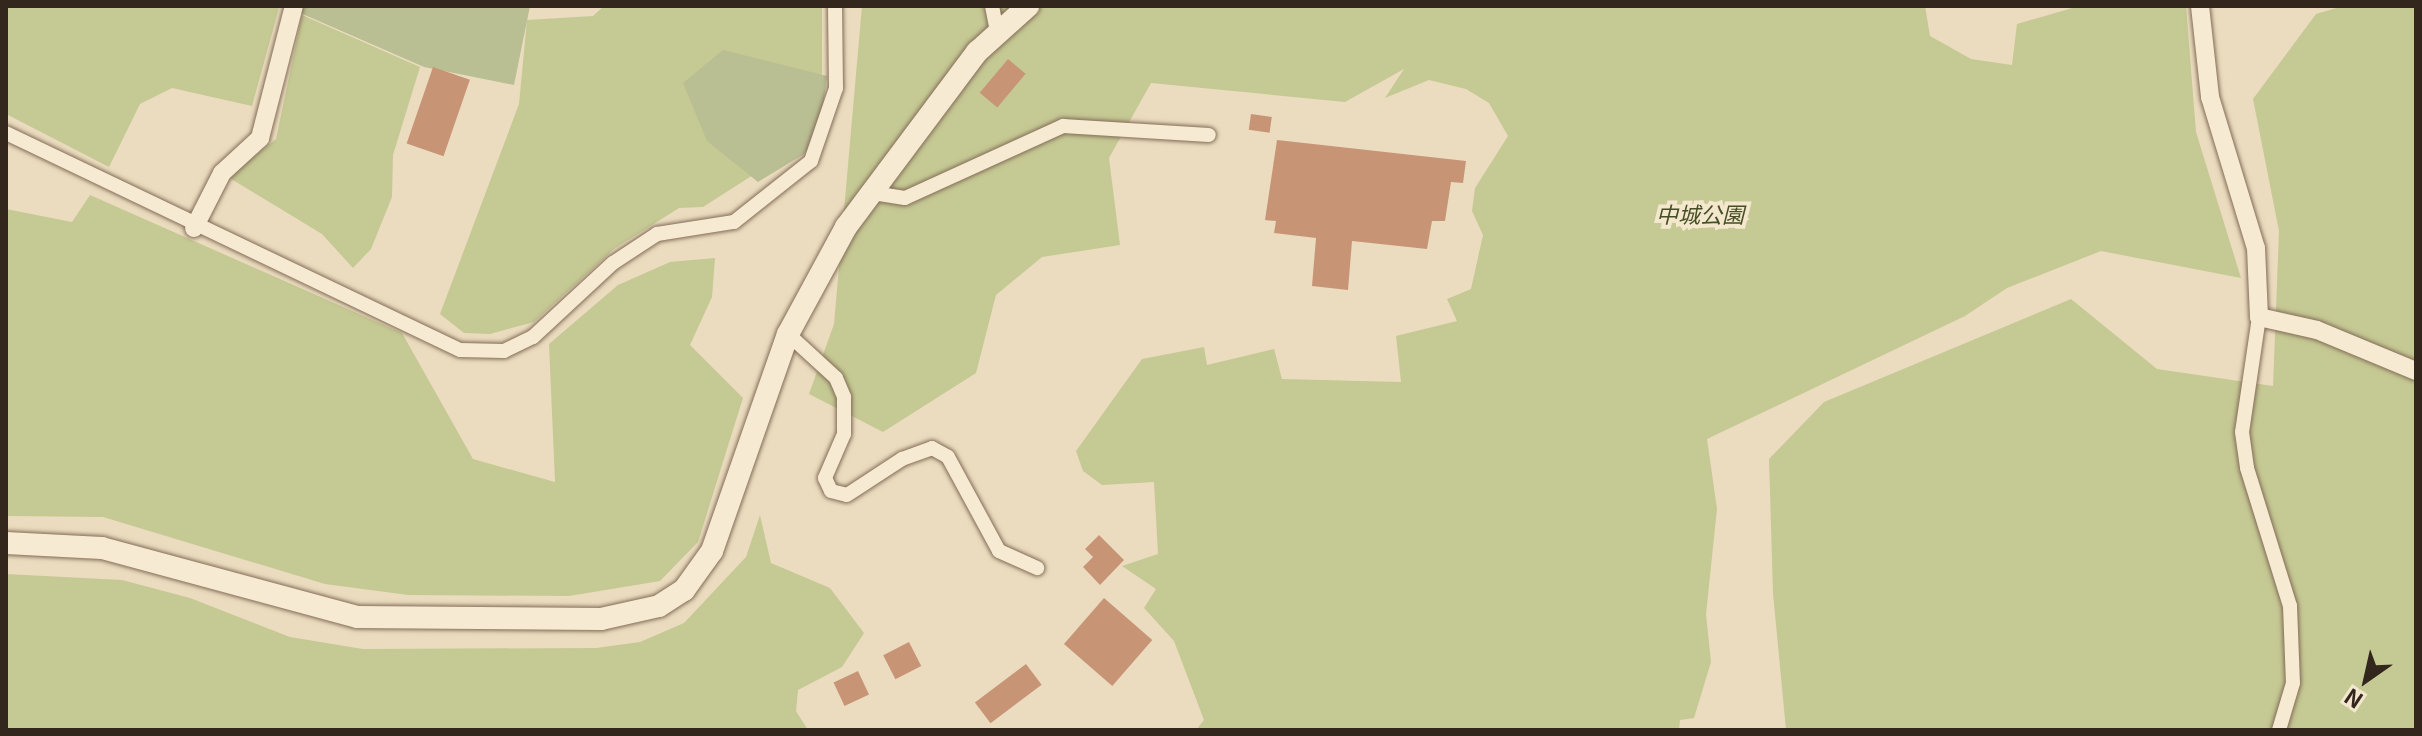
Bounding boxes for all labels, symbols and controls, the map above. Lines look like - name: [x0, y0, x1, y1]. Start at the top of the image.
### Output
- park label: 中城公園: [1656, 201, 1744, 227]
- north arrow: [2326, 640, 2406, 720]
- text: N: [2337, 682, 2368, 718]

